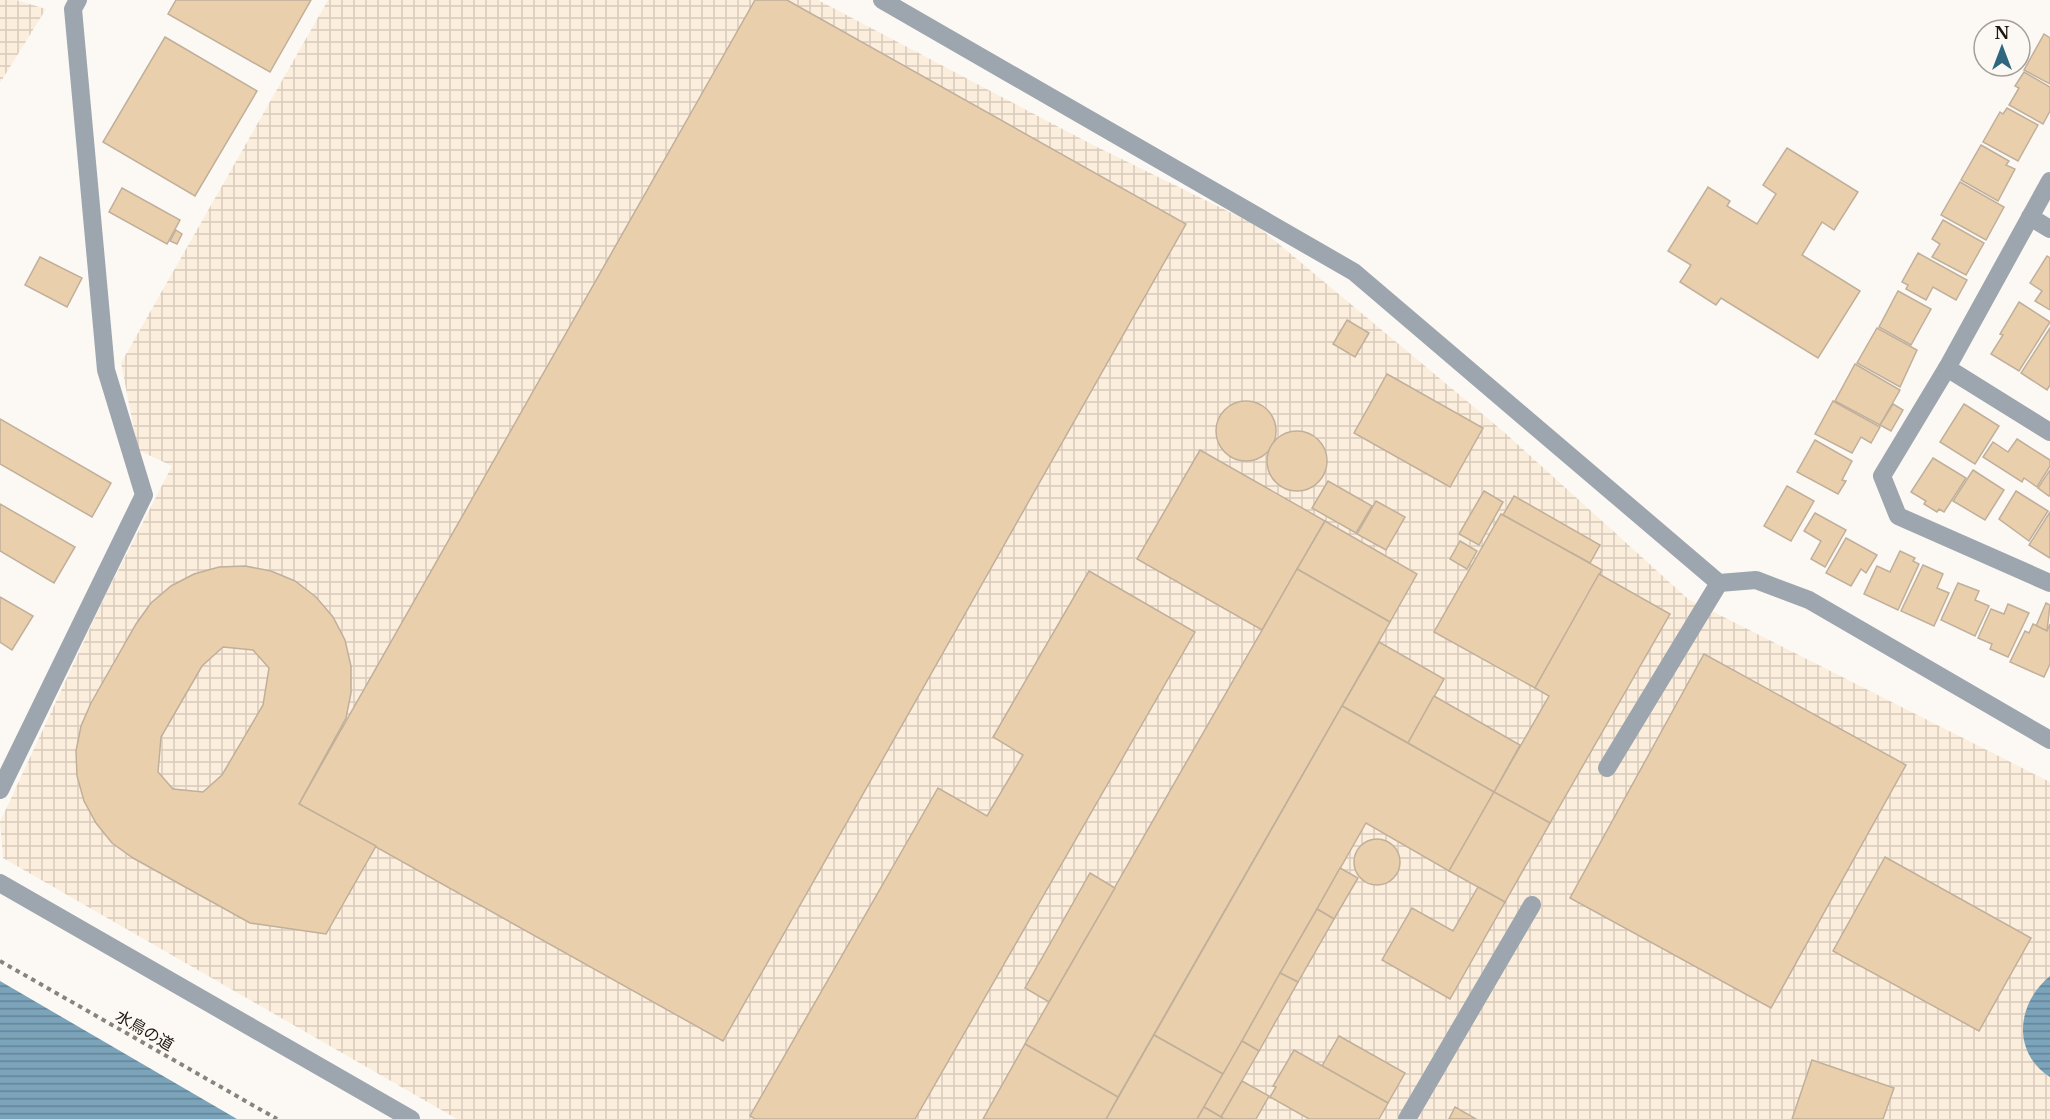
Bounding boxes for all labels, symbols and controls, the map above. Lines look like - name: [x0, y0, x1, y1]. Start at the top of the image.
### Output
- north arrow: [1972, 18, 2032, 78]
- text: N: [1994, 23, 2010, 43]
- street label: 水鳥の道: [112, 1005, 178, 1055]

